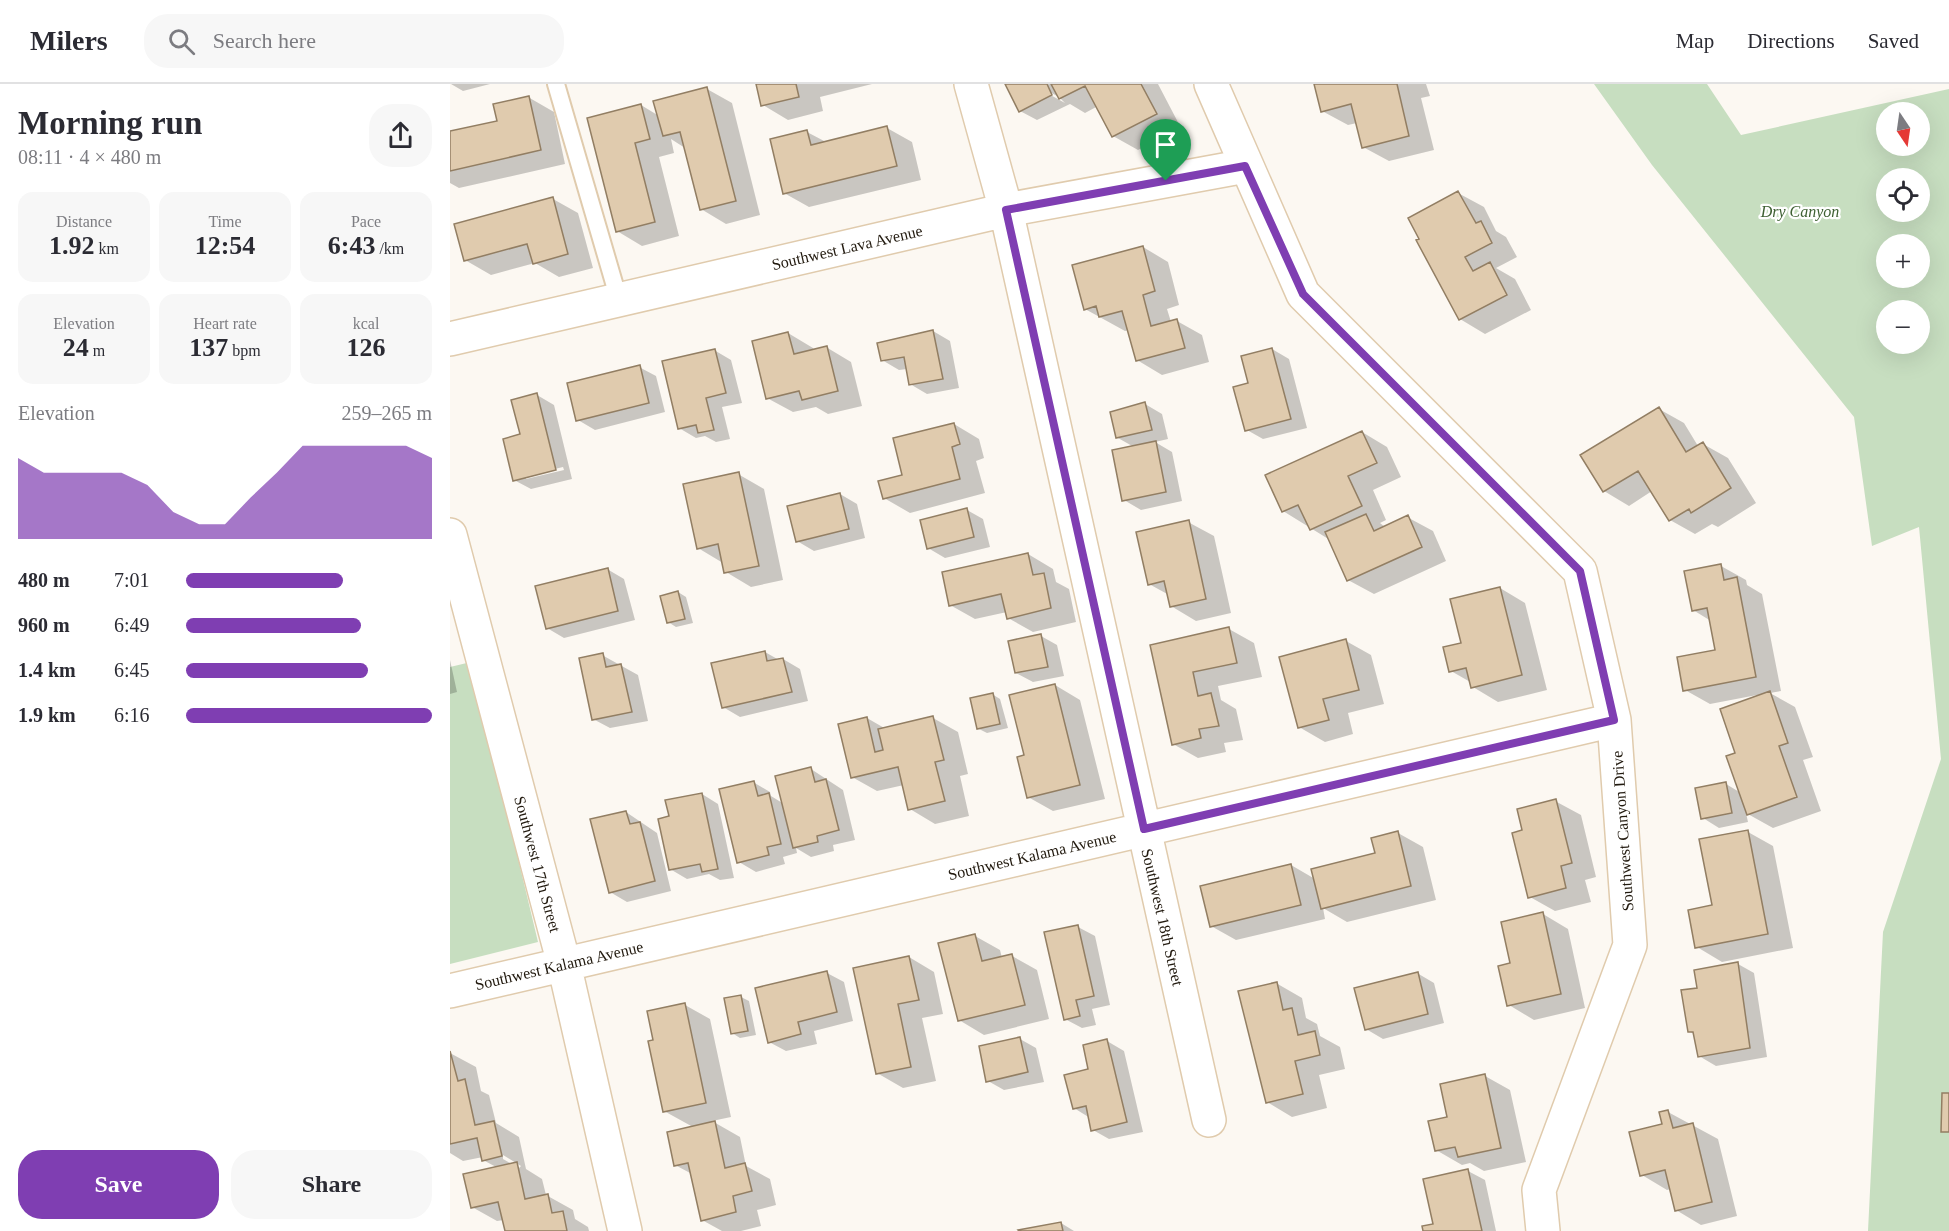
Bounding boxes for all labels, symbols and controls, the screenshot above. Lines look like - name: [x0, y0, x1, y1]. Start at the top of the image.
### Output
- search box: [144, 14, 564, 68]
- text: Milers: [30, 25, 108, 56]
- icon: search: [165, 25, 198, 58]
- text: Search here: [213, 28, 316, 53]
- text: Map: [1676, 29, 1714, 53]
- text: Directions: [1747, 29, 1835, 53]
- text: Saved: [1868, 29, 1919, 53]
- north arrow: [1876, 102, 1930, 156]
- map controls: [1876, 102, 1930, 354]
- button: share: [369, 104, 432, 167]
- text: Morning run: [18, 105, 202, 141]
- pin: [1140, 119, 1191, 181]
- icon: arrive: [1149, 128, 1182, 161]
- text: 08:11 · 4 × 480 m: [18, 146, 161, 168]
- button: locate: [1876, 168, 1930, 222]
- park label: Dry Canyon: [1760, 203, 1839, 221]
- text: Distance: [56, 213, 112, 230]
- text: Time: [208, 213, 242, 230]
- text: Pace: [351, 213, 381, 230]
- street label: Southwest Lava Avenue: [770, 222, 924, 273]
- text: 1.92: [49, 231, 95, 260]
- text: 12:54: [195, 231, 255, 260]
- text: 6:43: [328, 231, 375, 260]
- button: +: [1876, 234, 1930, 288]
- text: km: [95, 240, 119, 257]
- text: /km: [375, 240, 404, 257]
- button: −: [1876, 300, 1930, 354]
- text: Elevation: [53, 315, 115, 332]
- text: Heart rate: [193, 315, 257, 332]
- text: kcal: [353, 315, 379, 332]
- text: 24: [63, 333, 89, 362]
- text: 137: [189, 333, 228, 362]
- text: 126: [347, 333, 386, 362]
- text: m: [89, 342, 105, 359]
- text: bpm: [228, 342, 261, 359]
- text: Elevation: [18, 402, 95, 424]
- text: 259–265 m: [341, 402, 432, 424]
- text: 480 m: [18, 569, 70, 591]
- text: 7:01: [114, 569, 150, 591]
- text: 960 m: [18, 614, 70, 636]
- text: 6:49: [114, 614, 150, 636]
- text: 1.4 km: [18, 659, 76, 681]
- text: 6:45: [114, 659, 150, 681]
- text: 1.9 km: [18, 704, 76, 726]
- text: 6:16: [114, 704, 150, 726]
- street label: Southwest Canyon Drive: [1608, 750, 1638, 912]
- street label: Southwest 17th Street: [511, 794, 564, 935]
- street label: Southwest Kalama Avenue: [946, 828, 1118, 883]
- street label: Southwest 18th Street: [1138, 847, 1187, 988]
- street label: Southwest Kalama Avenue: [473, 938, 645, 993]
- button: Save: [18, 1150, 219, 1219]
- button: Share: [231, 1150, 432, 1219]

